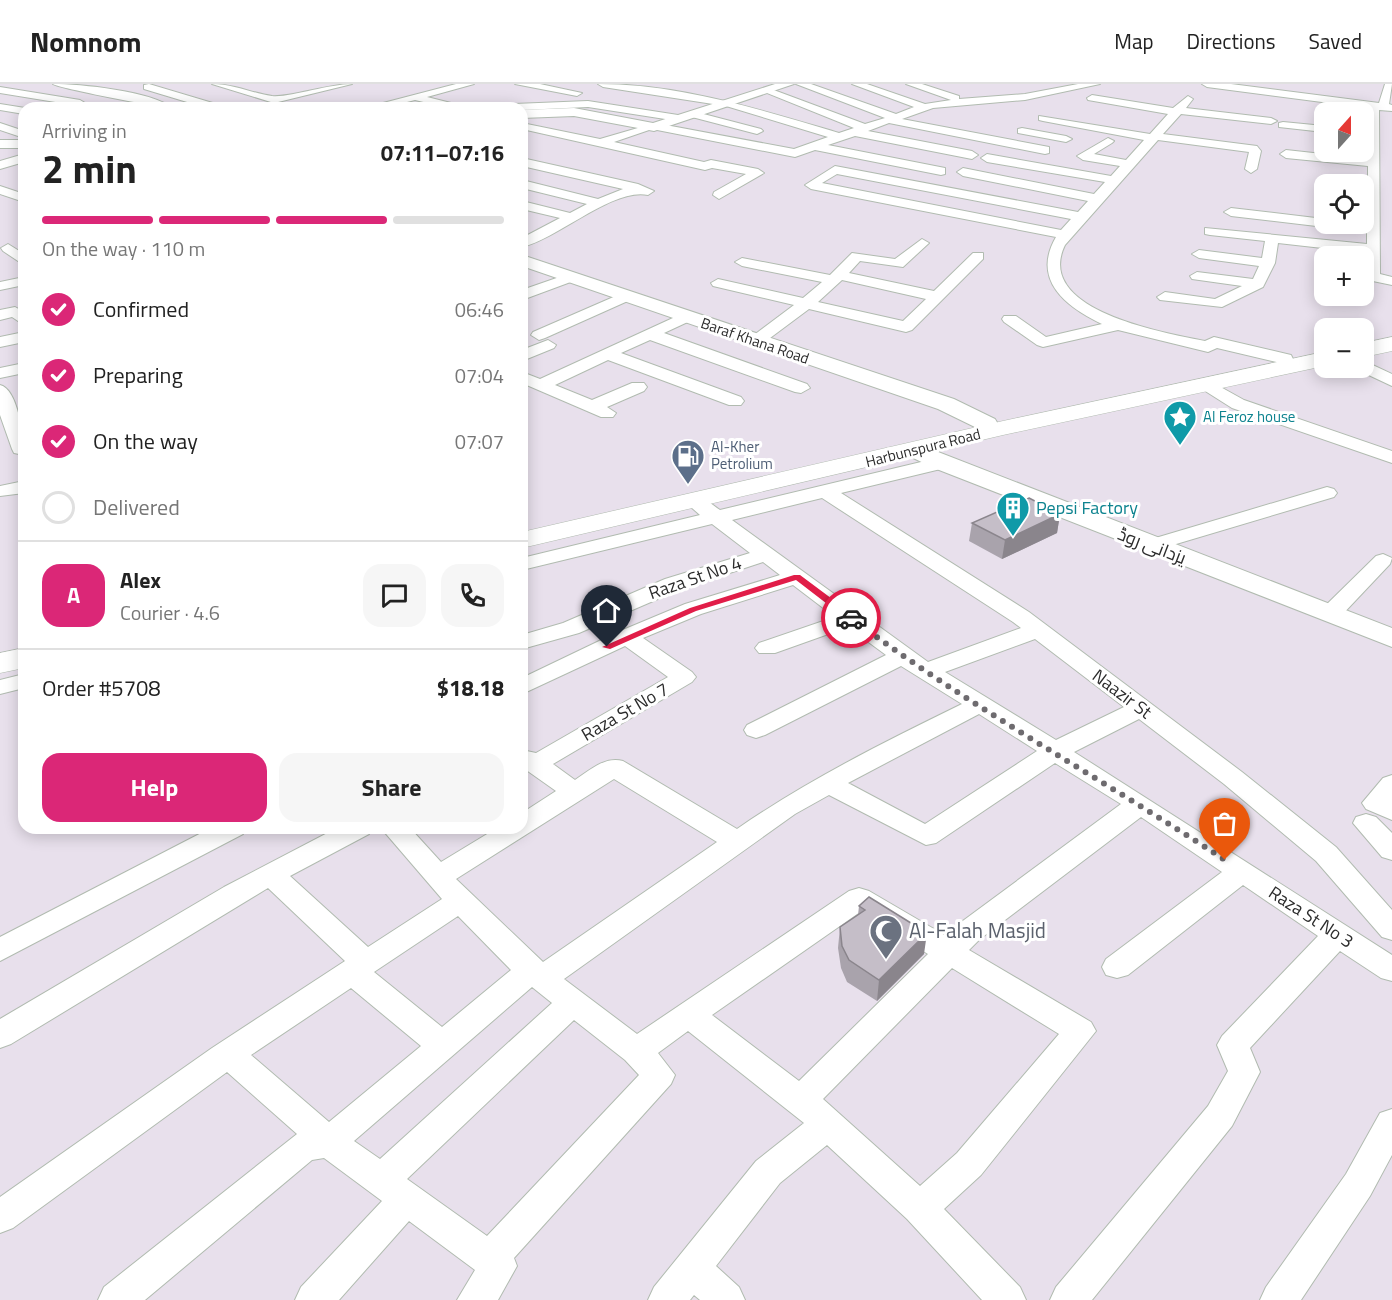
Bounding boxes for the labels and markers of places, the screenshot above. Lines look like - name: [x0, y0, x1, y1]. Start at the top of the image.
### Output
- place icon: Al Feroz house: [1162, 399, 1198, 446]
- place label: Al Feroz house: [1203, 405, 1295, 428]
- place label: Al-Kher Petrolium: [711, 435, 773, 475]
- fuel station icon: Al-Kher Petrolium: [670, 438, 706, 485]
- building icon: Pepsi Factory: [995, 490, 1031, 537]
- place label: Pepsi Factory: [1036, 494, 1138, 521]
- pin: [581, 585, 632, 647]
- pin: [1199, 798, 1250, 860]
- mosque icon: Al-Falah Masjid: [868, 913, 904, 960]
- place label: Al-Falah Masjid: [909, 914, 1046, 946]

